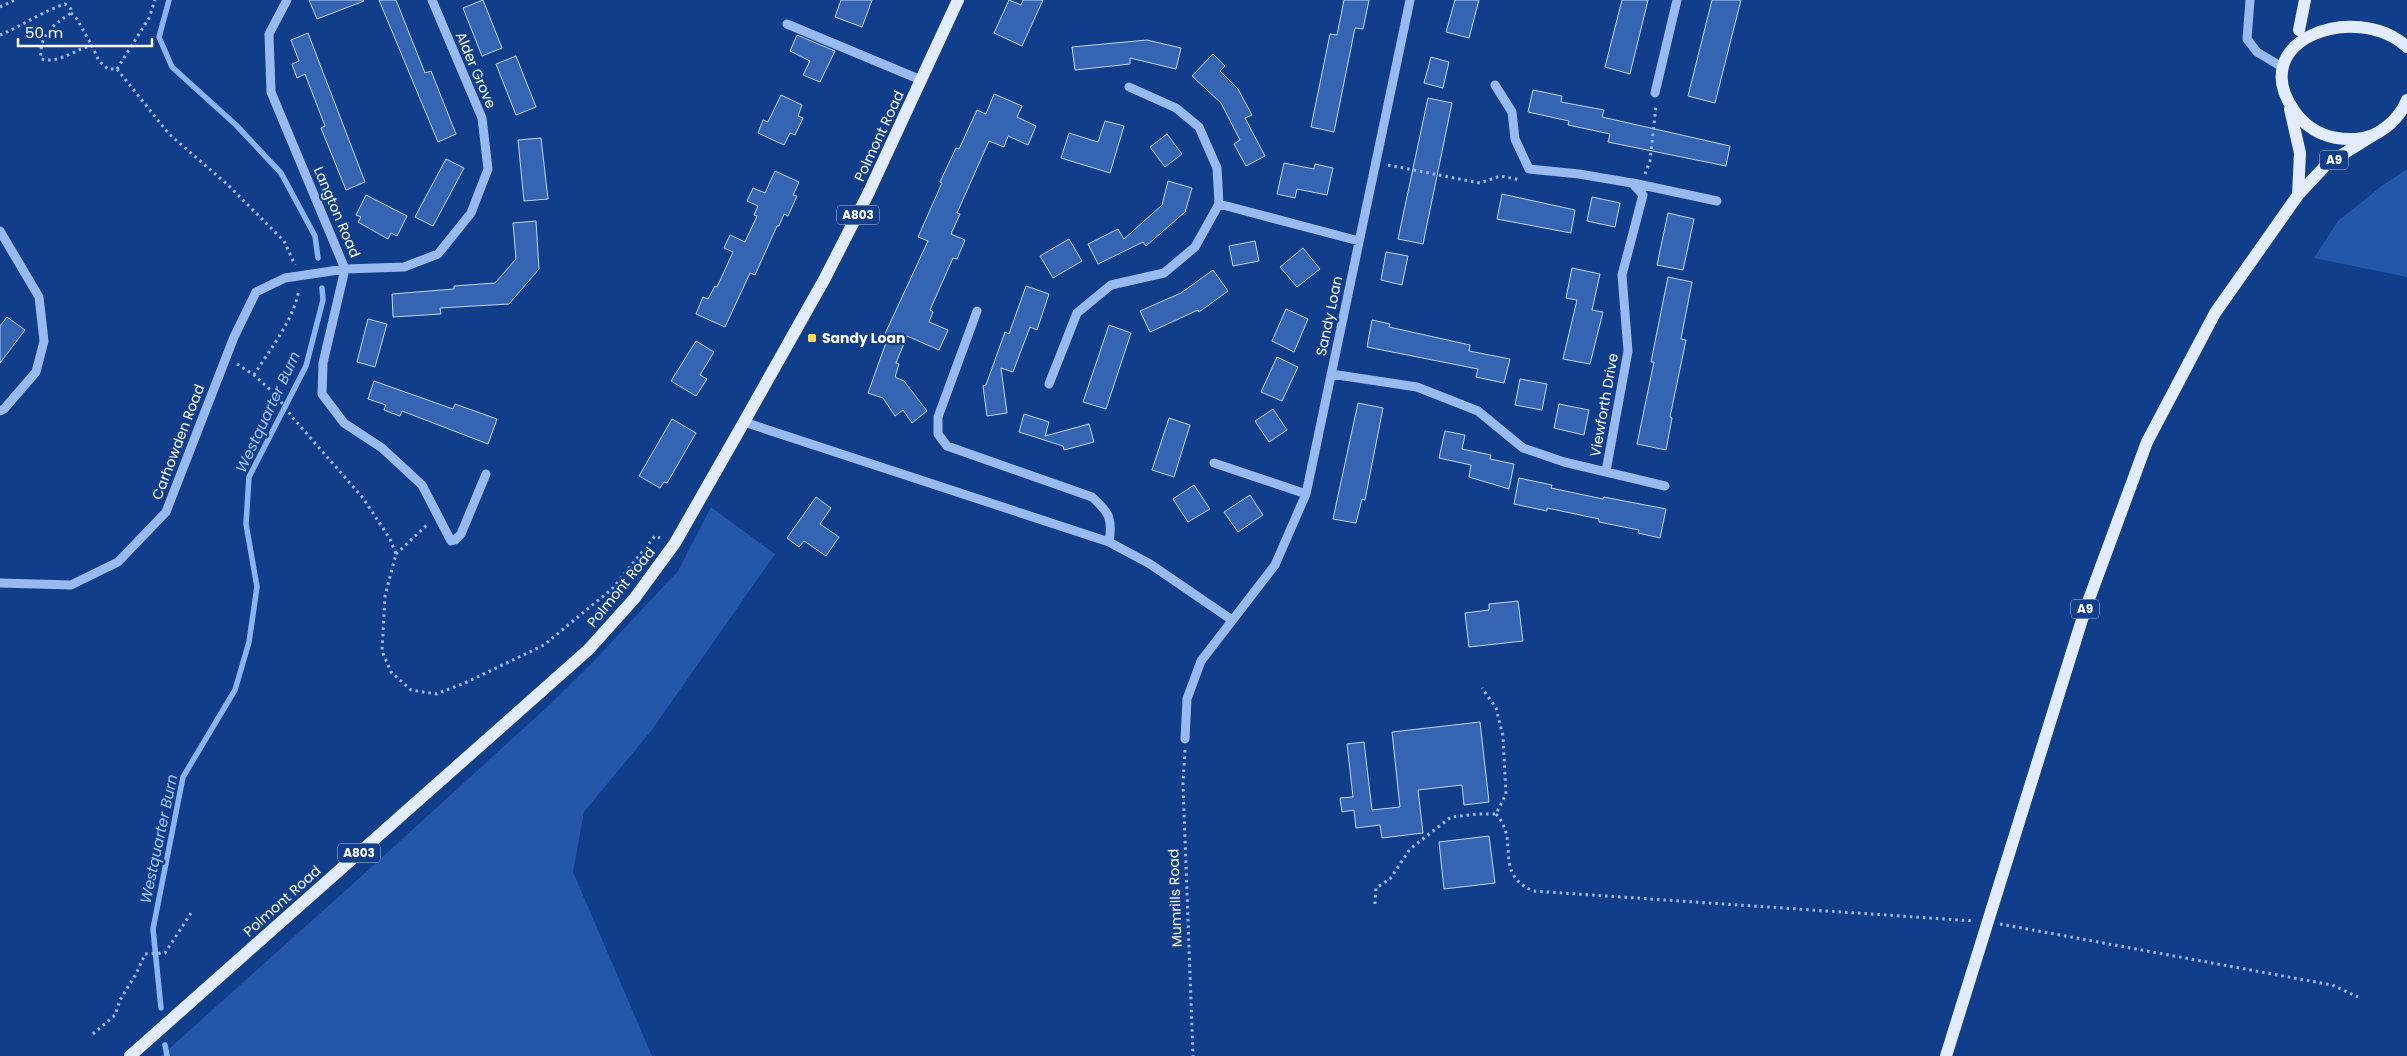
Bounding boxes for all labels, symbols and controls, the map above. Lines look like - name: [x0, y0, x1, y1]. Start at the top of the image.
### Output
- scale bar: [18, 15, 151, 47]
- text: 50 m: [25, 22, 63, 43]
- street label: Alder Grove: [451, 29, 501, 112]
- street label: Polmont Road: [849, 87, 909, 185]
- road number: A9: [2320, 150, 2348, 170]
- street label: Langton Road: [309, 163, 365, 261]
- road number: A803: [837, 206, 879, 224]
- street label: Sandy Loan: [1311, 274, 1347, 358]
- place label: Sandy Loan: [822, 328, 905, 348]
- marker: Sandy Loan: [806, 332, 818, 344]
- water label: Westquarter Burn: [230, 348, 305, 476]
- street label: Viewforth Drive: [1585, 351, 1623, 458]
- street label: Carhowden Road: [147, 381, 209, 503]
- street label: Polmont Road: [582, 543, 660, 631]
- road number: A9: [2071, 600, 2099, 618]
- water label: Westquarter Burn: [135, 772, 182, 905]
- road number: A803: [338, 844, 380, 862]
- street label: Mumrills Road: [1163, 848, 1187, 948]
- street label: Polmont Road: [239, 861, 325, 941]

